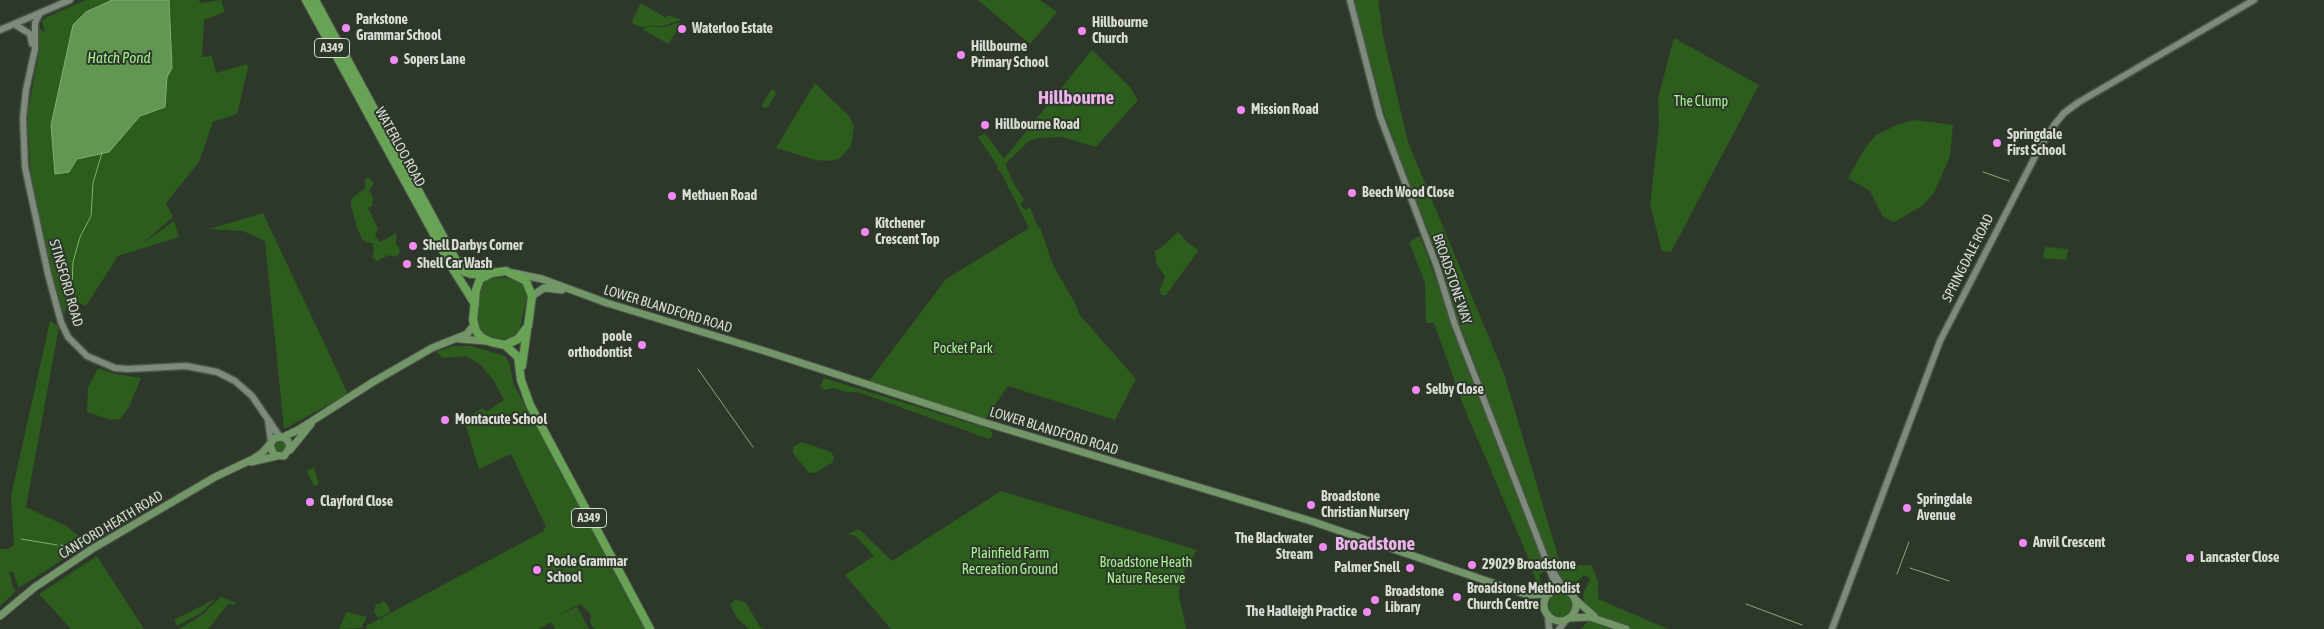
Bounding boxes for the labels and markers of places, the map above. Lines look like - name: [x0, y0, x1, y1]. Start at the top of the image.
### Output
- place label: Parkstone Grammar School: [356, 12, 441, 44]
- place label: Hillbourne Church: [1092, 15, 1148, 48]
- place label: Waterloo Estate: [692, 21, 773, 37]
- marker: Parkstone Grammar School: [340, 22, 352, 34]
- marker: Waterloo Estate: [676, 23, 688, 35]
- marker: Hillbourne Church: [1076, 25, 1088, 37]
- place label: Hillbourne Primary School: [971, 39, 1048, 72]
- marker: Hillbourne Primary School: [955, 49, 967, 61]
- place label: Sopers Lane: [404, 52, 466, 68]
- marker: Sopers Lane: [388, 54, 400, 66]
- place label: Mission Road: [1251, 102, 1319, 118]
- marker: Mission Road: [1235, 104, 1247, 116]
- place label: Hillbourne Road: [995, 117, 1080, 133]
- marker: Hillbourne Road: [979, 119, 991, 131]
- place label: Springdale First School: [2007, 127, 2066, 160]
- marker: Springdale First School: [1991, 137, 2003, 149]
- place label: Beech Wood Close: [1362, 185, 1454, 201]
- marker: Beech Wood Close: [1346, 187, 1358, 199]
- place label: Methuen Road: [682, 188, 757, 204]
- marker: Methuen Road: [666, 190, 678, 202]
- place label: Kitchener Crescent Top: [875, 216, 940, 248]
- marker: Kitchener Crescent Top: [859, 226, 871, 238]
- place label: Shell Darbys Corner: [423, 238, 523, 254]
- marker: Shell Darbys Corner: [407, 240, 419, 252]
- place label: Shell Car Wash: [417, 256, 492, 272]
- marker: Shell Car Wash: [401, 258, 413, 270]
- place label: poole orthodontist: [568, 329, 632, 362]
- marker: poole orthodontist: [636, 339, 648, 351]
- place label: Selby Close: [1426, 382, 1484, 398]
- marker: Selby Close: [1410, 384, 1422, 396]
- place label: Montacute School: [455, 412, 547, 428]
- marker: Montacute School: [439, 414, 451, 426]
- place label: Broadstone Christian Nursery: [1321, 489, 1409, 522]
- place label: Springdale Avenue: [1917, 492, 1972, 524]
- place label: Clayford Close: [320, 494, 393, 510]
- marker: Clayford Close: [304, 496, 316, 508]
- marker: Broadstone Christian Nursery: [1305, 499, 1317, 511]
- marker: Springdale Avenue: [1901, 502, 1913, 514]
- place label: The Blackwater Stream: [1235, 531, 1313, 564]
- place label: Anvil Crescent: [2033, 535, 2105, 551]
- marker: Anvil Crescent: [2017, 537, 2029, 549]
- marker: The Blackwater Stream: [1317, 541, 1329, 553]
- place label: Lancaster Close: [2200, 550, 2279, 566]
- marker: Lancaster Close: [2184, 552, 2196, 564]
- place label: Poole Grammar School: [547, 554, 627, 586]
- place label: 29029 Broadstone: [1482, 557, 1576, 573]
- marker: 29029 Broadstone: [1466, 559, 1478, 571]
- place label: Palmer Snell: [1334, 560, 1400, 576]
- marker: Palmer Snell: [1404, 562, 1416, 574]
- marker: Poole Grammar School: [531, 564, 543, 576]
- place label: Broadstone Methodist Church Centre: [1467, 581, 1580, 614]
- place label: Broadstone Library: [1385, 584, 1444, 616]
- marker: Broadstone Methodist Church Centre: [1451, 591, 1463, 603]
- marker: Broadstone Library: [1369, 594, 1381, 606]
- place label: The Hadleigh Practice: [1246, 604, 1357, 620]
- marker: The Hadleigh Practice: [1361, 606, 1373, 618]

